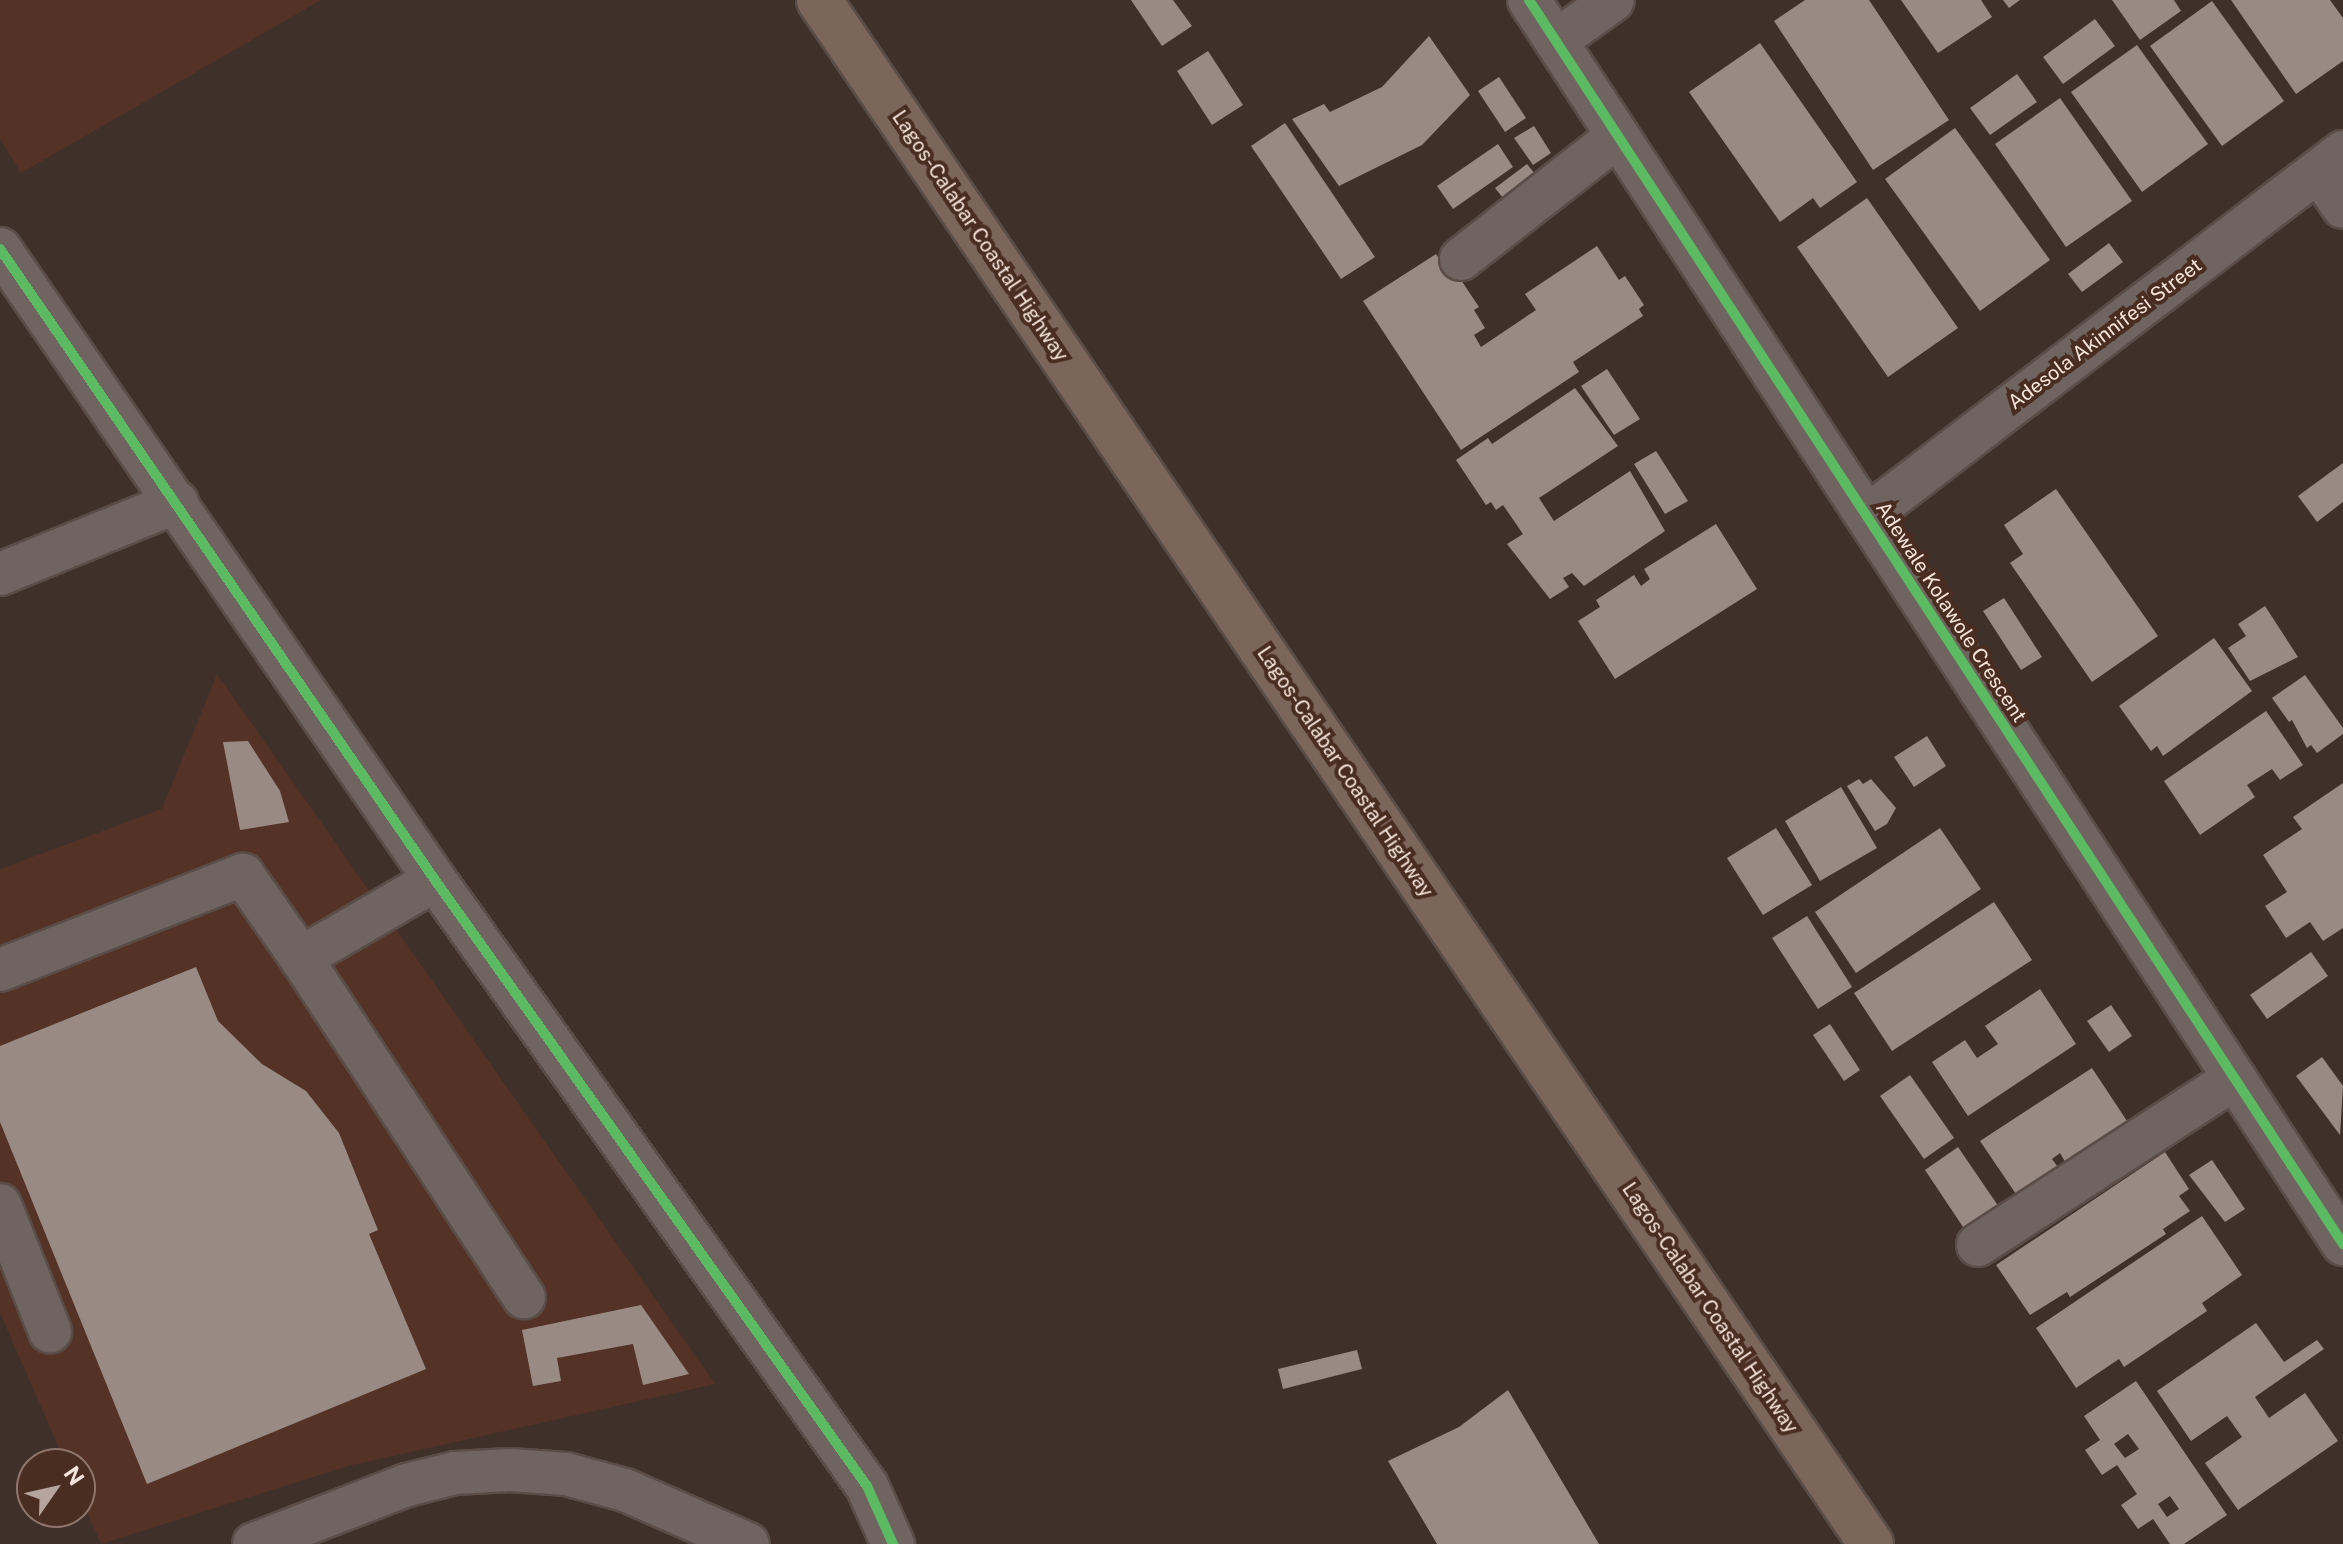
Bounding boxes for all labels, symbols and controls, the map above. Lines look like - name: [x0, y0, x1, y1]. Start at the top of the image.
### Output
- street label: Lagos-Calabar Coastal Highway: [887, 106, 1073, 366]
- street label: Adesola Akinnifesi Street: [2003, 253, 2207, 415]
- street label: Adewale Kolawole Crescent: [1871, 497, 2031, 727]
- street label: Lagos-Calabar Coastal Highway: [1252, 642, 1438, 902]
- street label: Lagos-Calabar Coastal Highway: [1617, 1178, 1803, 1438]
- north arrow: [16, 1448, 96, 1528]
- text: N: [59, 1461, 90, 1490]

